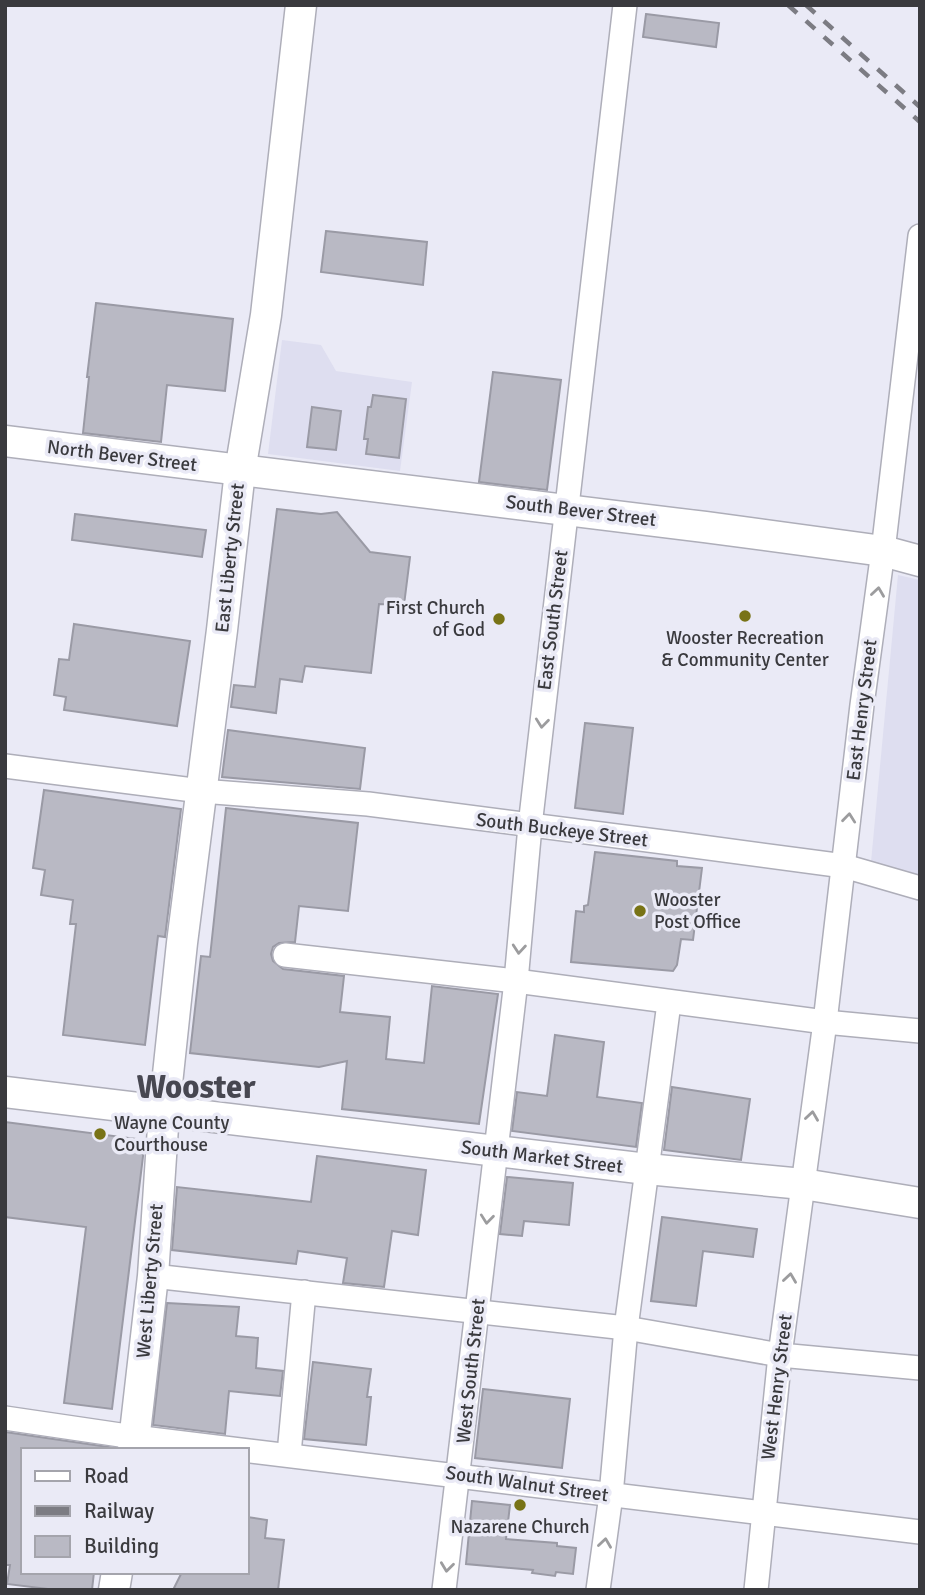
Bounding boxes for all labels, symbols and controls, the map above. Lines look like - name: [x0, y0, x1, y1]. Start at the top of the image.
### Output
- street label: North Bever Street: [46, 435, 199, 477]
- street label: East Liberty Street: [210, 482, 250, 634]
- street label: South Bever Street: [504, 490, 658, 532]
- street label: East South Street: [533, 548, 574, 691]
- one-way arrow: [870, 586, 885, 598]
- place label: First Church of God: [386, 596, 485, 642]
- marker: Wooster Recreation & Community Center: [737, 608, 753, 624]
- marker: First Church of God: [491, 611, 507, 627]
- place label: Wooster Recreation & Community Center: [661, 626, 829, 672]
- street label: East Henry Street: [841, 638, 883, 782]
- one-way arrow: [534, 717, 549, 728]
- street label: South Buckeye Street: [475, 808, 650, 852]
- one-way arrow: [841, 812, 856, 823]
- place label: Wooster Post Office: [654, 888, 741, 934]
- marker: Wooster Post Office: [632, 903, 648, 919]
- one-way arrow: [512, 944, 527, 955]
- district label: Wooster: [136, 1067, 257, 1108]
- one-way arrow: [804, 1110, 819, 1122]
- place label: Wayne County Courthouse: [114, 1111, 229, 1157]
- marker: Wayne County Courthouse: [92, 1126, 108, 1142]
- street label: South Market Street: [460, 1135, 625, 1179]
- street label: West Liberty Street: [131, 1202, 169, 1359]
- one-way arrow: [480, 1213, 495, 1225]
- one-way arrow: [783, 1273, 798, 1284]
- street label: West South Street: [451, 1297, 491, 1445]
- street label: West Henry Street: [756, 1312, 798, 1461]
- legend: [21, 1448, 248, 1574]
- street label: South Walnut Street: [444, 1461, 610, 1507]
- text: Road: [84, 1463, 129, 1489]
- marker: Nazarene Church: [512, 1497, 528, 1513]
- text: Railway: [84, 1498, 154, 1524]
- place label: Nazarene Church: [451, 1515, 590, 1539]
- text: Building: [84, 1533, 159, 1559]
- one-way arrow: [597, 1537, 612, 1548]
- one-way arrow: [440, 1561, 455, 1573]

